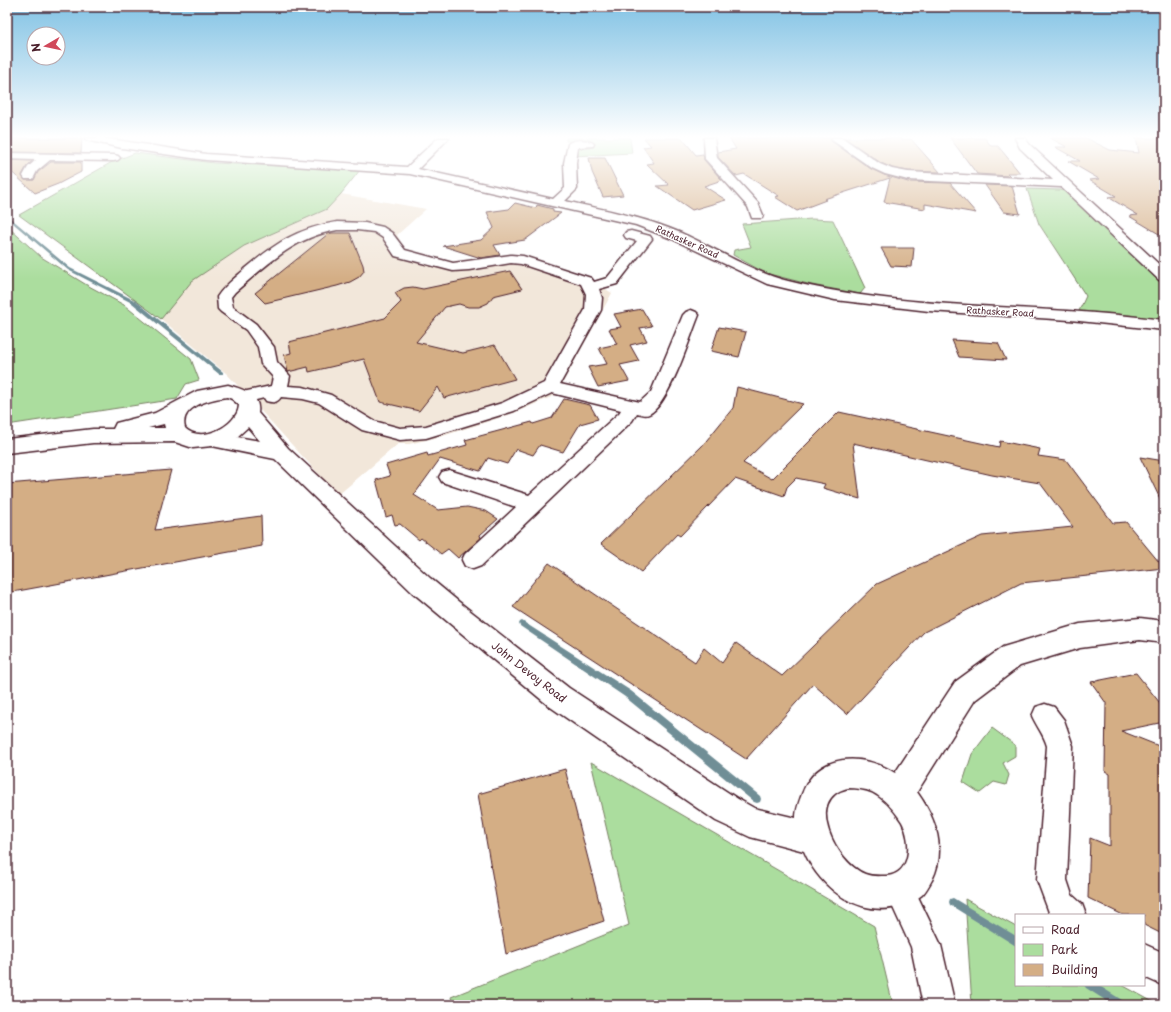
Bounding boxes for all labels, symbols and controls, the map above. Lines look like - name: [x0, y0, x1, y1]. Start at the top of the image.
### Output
- north arrow: [26, 26, 66, 66]
- text: N: [27, 42, 45, 53]
- street label: Rathasker Road: [654, 221, 721, 261]
- street label: Rathasker Road: [966, 302, 1034, 320]
- street label: John Devoy Road: [488, 637, 571, 706]
- legend: [1015, 914, 1145, 986]
- text: Road: [1051, 920, 1080, 938]
- text: Park: [1051, 940, 1078, 958]
- text: Building: [1051, 960, 1098, 978]

